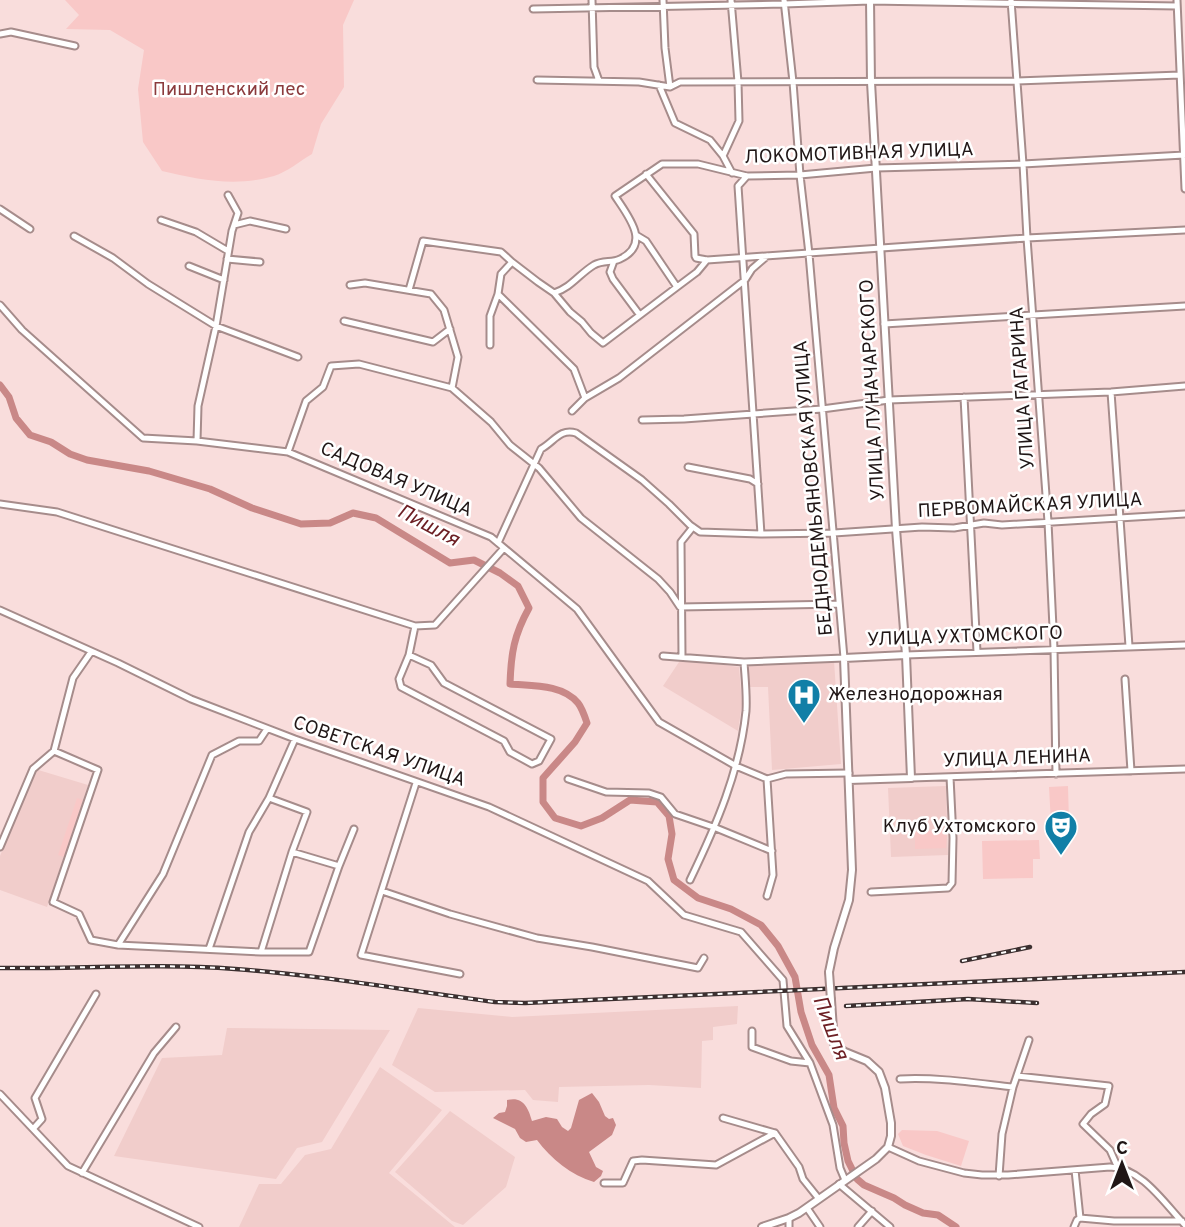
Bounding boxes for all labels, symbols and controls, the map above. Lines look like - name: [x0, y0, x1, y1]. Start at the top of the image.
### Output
- park label: Пишленский лес: [153, 78, 305, 102]
- street label: ЛОКОМОТИВНАЯ УЛИЦА: [744, 138, 974, 170]
- street label: УЛИЦА ЛУНАЧАРСКОГО: [855, 279, 891, 501]
- street label: УЛИЦА ГАГАРИНА: [1005, 306, 1041, 470]
- street label: БЕДНОДЕМЬЯНОВСКАЯ УЛИЦА: [789, 339, 839, 637]
- street label: САДОВАЯ УЛИЦА: [316, 437, 476, 523]
- street label: ПЕРВОМАЙСКАЯ УЛИЦА: [917, 487, 1143, 524]
- water label: Пишля: [392, 498, 465, 554]
- street label: УЛИЦА УХТОМСКОГО: [867, 622, 1063, 652]
- hospital icon: Железнодорожная: [785, 676, 823, 725]
- place label: Железнодорожная: [828, 683, 1003, 707]
- street label: СОВЕТСКАЯ УЛИЦА: [289, 711, 469, 793]
- street label: УЛИЦА ЛЕНИНА: [943, 744, 1091, 774]
- theatre icon: Клуб Ухтомского: [1042, 808, 1080, 857]
- place label: Клуб Ухтомского: [883, 815, 1036, 839]
- water label: Пишля: [805, 992, 855, 1065]
- north arrow: [1087, 1129, 1157, 1199]
- text: С: [1116, 1137, 1128, 1161]

